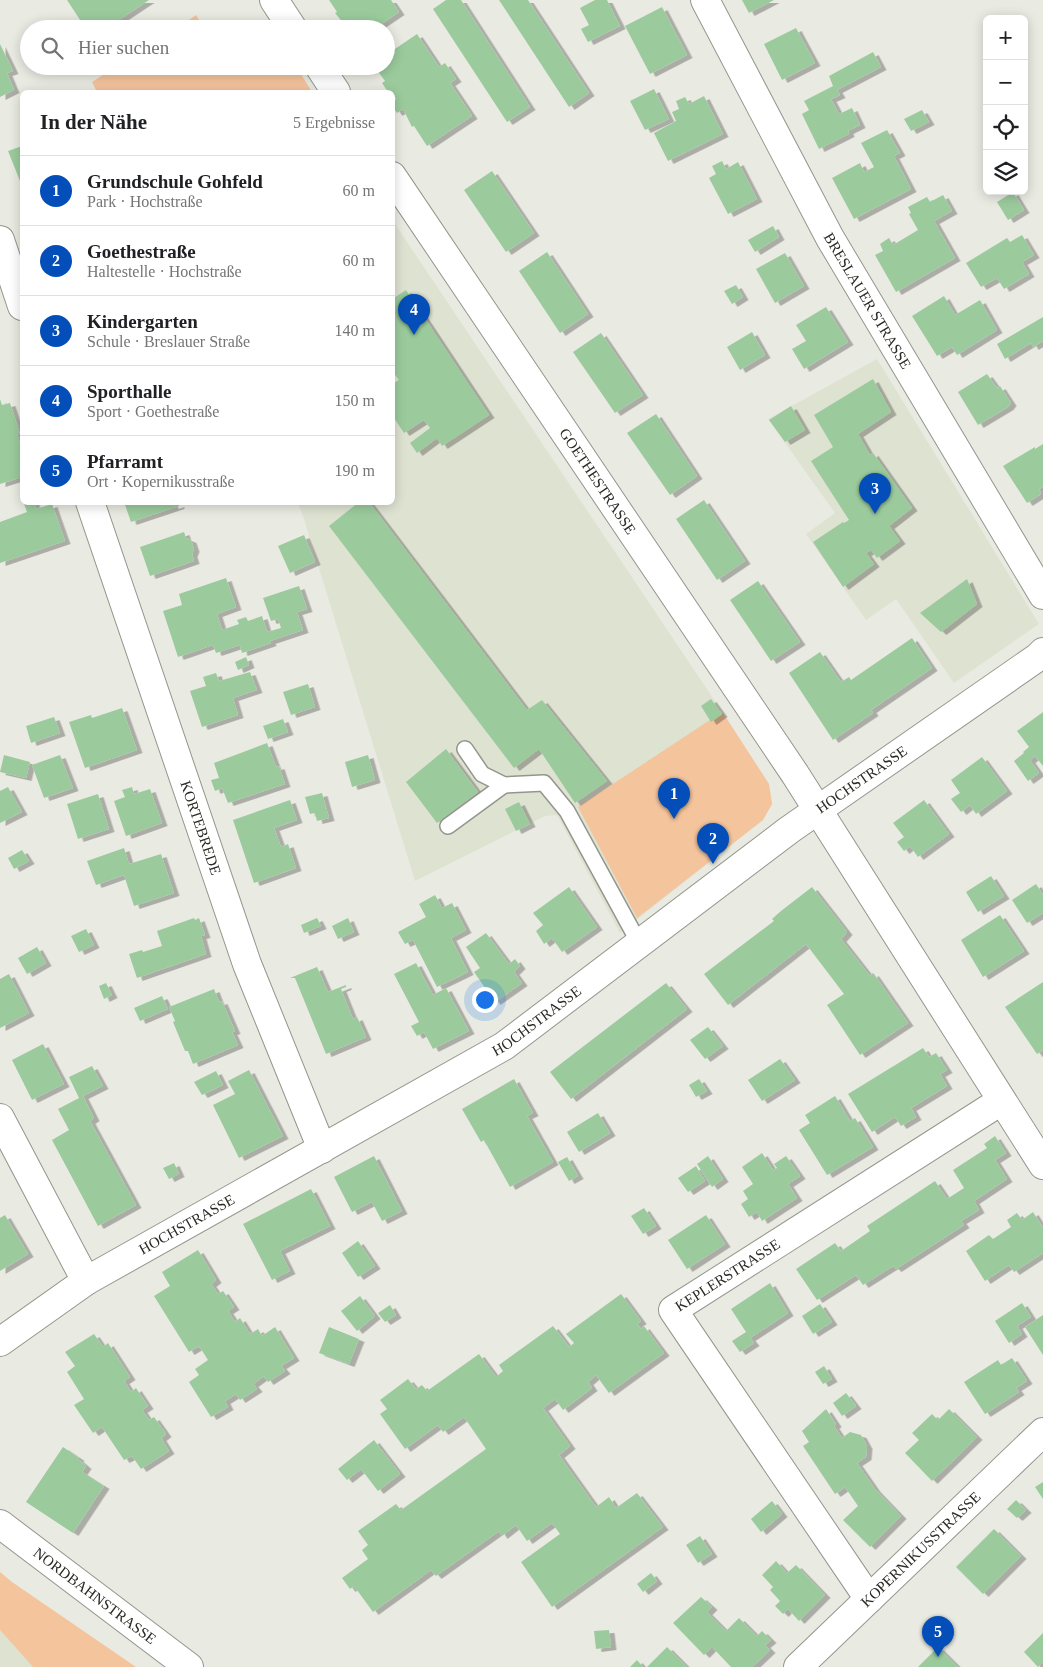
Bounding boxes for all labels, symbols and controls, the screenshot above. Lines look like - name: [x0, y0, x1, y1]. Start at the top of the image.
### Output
- map controls: [983, 15, 1028, 195]
- button: +: [983, 15, 1028, 60]
- search box: [20, 20, 395, 75]
- icon: search: [38, 34, 66, 62]
- text: Hier suchen: [78, 37, 169, 58]
- button: −: [983, 60, 1028, 105]
- button: locate: [983, 105, 1028, 150]
- text: In der Nähe: [40, 110, 147, 134]
- text: 5 Ergebnisse: [293, 114, 375, 131]
- button: layers: [983, 150, 1028, 195]
- text: Grundschule Gohfeld: [87, 171, 263, 192]
- text: 1: [52, 182, 60, 199]
- text: 60 m: [343, 182, 375, 199]
- text: Park · Hochstraße: [87, 193, 203, 210]
- street label: BRESLAUER STRASSE: [821, 230, 914, 372]
- text: Goethestraße: [87, 241, 196, 262]
- text: 2: [52, 252, 60, 269]
- text: 60 m: [343, 252, 375, 269]
- text: Haltestelle · Hochstraße: [87, 263, 242, 280]
- pin: 4: [398, 294, 430, 335]
- text: Kindergarten: [87, 311, 198, 332]
- text: 3: [52, 322, 60, 339]
- text: 140 m: [335, 322, 375, 339]
- text: Schule · Breslauer Straße: [87, 333, 250, 350]
- text: Sporthalle: [87, 381, 171, 402]
- text: 4: [52, 392, 60, 409]
- text: 150 m: [335, 392, 375, 409]
- text: Sport · Goethestraße: [87, 403, 219, 420]
- street label: GOETHESTRASSE: [556, 425, 639, 537]
- text: Pfarramt: [87, 451, 163, 472]
- text: 5: [52, 462, 60, 479]
- text: 190 m: [335, 462, 375, 479]
- text: Ort · Kopernikusstraße: [87, 473, 235, 490]
- pin: 3: [859, 473, 891, 514]
- street label: HOCHSTRASSE: [813, 743, 910, 817]
- pin: 1: [658, 778, 690, 819]
- street label: KORTEBREDE: [177, 779, 224, 877]
- pin: 2: [697, 823, 729, 864]
- street label: HOCHSTRASSE: [489, 983, 584, 1059]
- your location: [472, 987, 498, 1013]
- street label: HOCHSTRASSE: [136, 1191, 237, 1258]
- street label: KEPLERSTRASSE: [672, 1236, 783, 1314]
- street label: KOPERNIKUSSTRASSE: [858, 1488, 984, 1610]
- street label: NORDBAHNSTRASSE: [31, 1544, 159, 1647]
- pin: 5: [922, 1616, 954, 1657]

